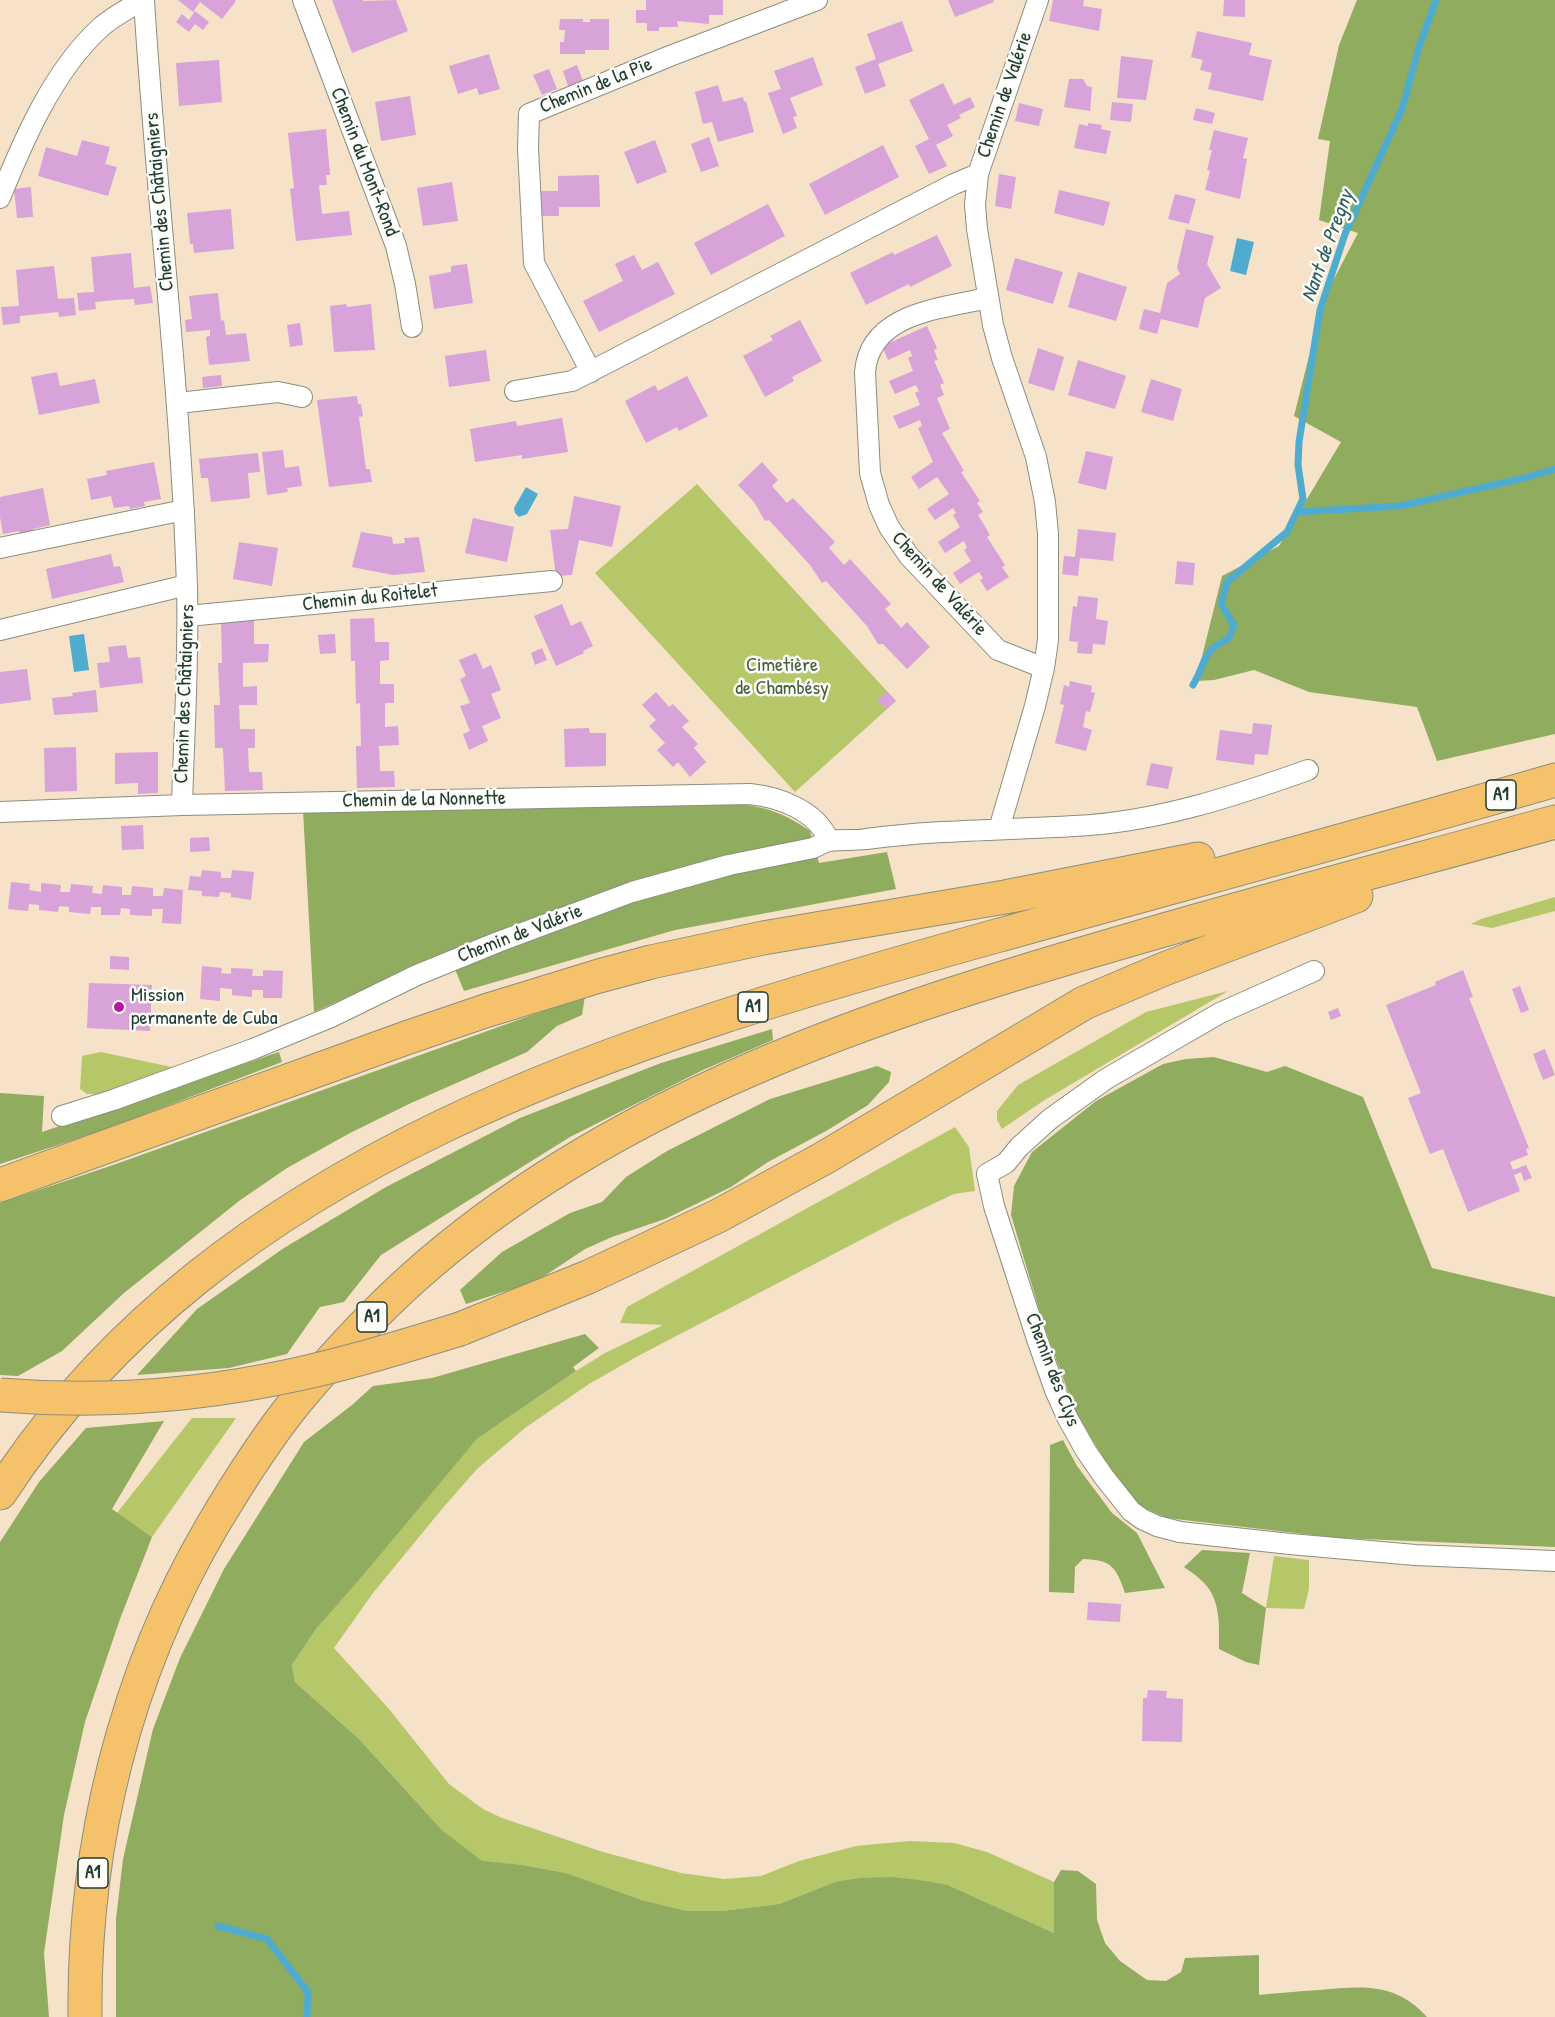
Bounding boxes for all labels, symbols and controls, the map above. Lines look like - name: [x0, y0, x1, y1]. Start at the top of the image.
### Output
- street label: Chemin de Valérie: [972, 29, 1038, 161]
- street label: Chemin de la Pie: [536, 53, 656, 119]
- street label: Chemin du Mont-Rond: [325, 84, 403, 240]
- street label: Chemin des Châtaigniers: [140, 112, 180, 292]
- water label: Nant de Pregny: [1296, 187, 1360, 305]
- street label: Chemin de Valérie: [886, 527, 992, 641]
- street label: Chemin du Roitelet: [301, 579, 439, 617]
- street label: Chemin des Châtaigniers: [170, 604, 200, 784]
- park label: Cimetière de Chambésy: [735, 654, 829, 701]
- road number: A1: [1486, 780, 1516, 810]
- street label: Chemin de la Nonnette: [342, 787, 506, 813]
- street label: Chemin de Valérie: [454, 899, 586, 969]
- place label: Mission permanente de Cuba: [131, 984, 278, 1031]
- road number: A1: [738, 992, 768, 1022]
- marker: Mission permanente de Cuba: [112, 1000, 126, 1014]
- road number: A1: [357, 1302, 387, 1332]
- street label: Chemin des Clys: [1019, 1310, 1085, 1430]
- road number: A1: [78, 1858, 108, 1888]

